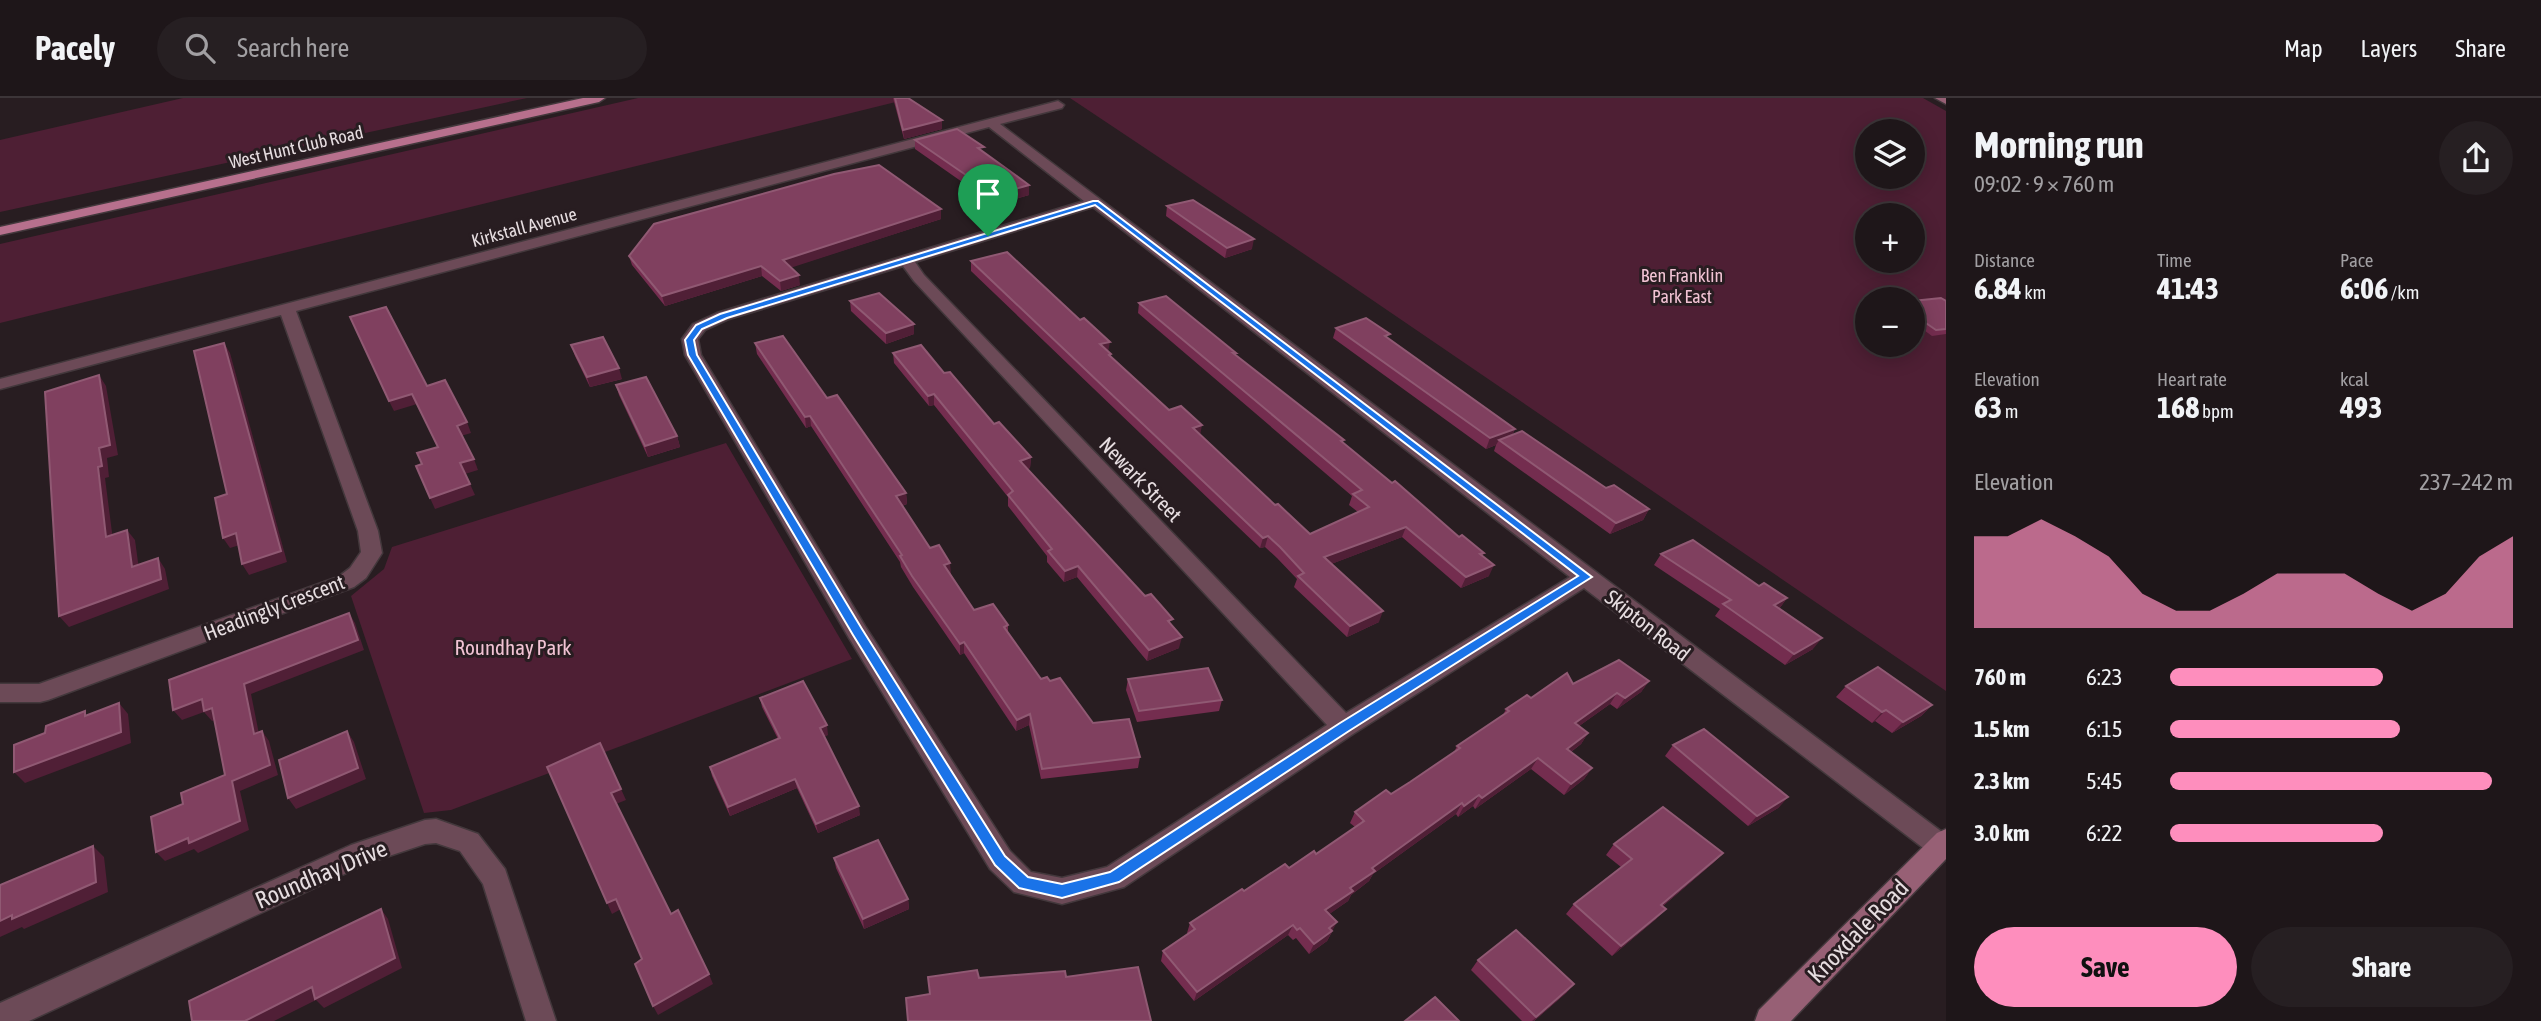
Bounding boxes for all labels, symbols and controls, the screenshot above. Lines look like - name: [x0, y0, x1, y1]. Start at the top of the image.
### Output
- search box: [157, 17, 647, 80]
- text: Pacely: [35, 29, 115, 67]
- icon: search: [181, 29, 219, 67]
- text: Search here: [237, 33, 349, 63]
- text: Map: [2284, 35, 2323, 62]
- text: Layers: [2361, 35, 2417, 62]
- text: Share: [2455, 35, 2506, 62]
- map controls: [1855, 119, 1925, 357]
- button: layers: [1855, 119, 1925, 189]
- street label: West Hunt Club Road: [227, 121, 365, 173]
- button: share: [2439, 121, 2513, 195]
- text: Morning run: [1974, 123, 2144, 166]
- pin: [958, 164, 1018, 236]
- text: 09:02 · 9 × 760 m: [1974, 171, 2114, 197]
- icon: arrive: [969, 175, 1007, 213]
- street label: Kirkstall Avenue: [469, 203, 579, 251]
- button: +: [1855, 203, 1925, 273]
- text: Distance: [1974, 249, 2035, 271]
- text: Time: [2157, 249, 2192, 271]
- text: Pace: [2340, 249, 2373, 271]
- park label: Ben Franklin Park East: [1641, 265, 1723, 307]
- text: 6.84: [1974, 271, 2022, 305]
- text: 41:43: [2157, 271, 2219, 305]
- text: 6:06: [2340, 271, 2388, 305]
- text: km: [2022, 281, 2046, 303]
- text: /km: [2388, 281, 2419, 303]
- button: −: [1855, 287, 1925, 357]
- text: Elevation: [1974, 368, 2040, 390]
- text: Heart rate: [2157, 368, 2227, 390]
- text: kcal: [2340, 368, 2369, 390]
- text: 63: [1974, 390, 2002, 424]
- text: 168: [2157, 390, 2199, 424]
- text: 493: [2340, 390, 2382, 424]
- text: m: [2002, 400, 2019, 422]
- text: bpm: [2199, 400, 2234, 422]
- street label: Newark Street: [1095, 432, 1187, 526]
- text: Elevation: [1974, 469, 2054, 495]
- text: 237–242 m: [2419, 469, 2513, 495]
- street label: Headingly Crescent: [200, 569, 348, 645]
- street label: Skipton Road: [1601, 584, 1695, 666]
- park label: Roundhay Park: [454, 635, 572, 659]
- text: 760 m: [1974, 664, 2026, 690]
- text: 6:23: [2086, 664, 2123, 690]
- text: 1.5 km: [1974, 716, 2030, 742]
- text: 6:15: [2086, 716, 2123, 742]
- text: 2.3 km: [1974, 768, 2030, 794]
- text: 5:45: [2086, 768, 2123, 794]
- text: 3.0 km: [1974, 820, 2030, 846]
- text: 6:22: [2086, 820, 2123, 846]
- street label: Roundhay Drive: [251, 834, 391, 914]
- street label: Knoxdale Road: [1802, 874, 1914, 988]
- button: Save: [1974, 927, 2237, 1007]
- button: Share: [2251, 927, 2513, 1007]

